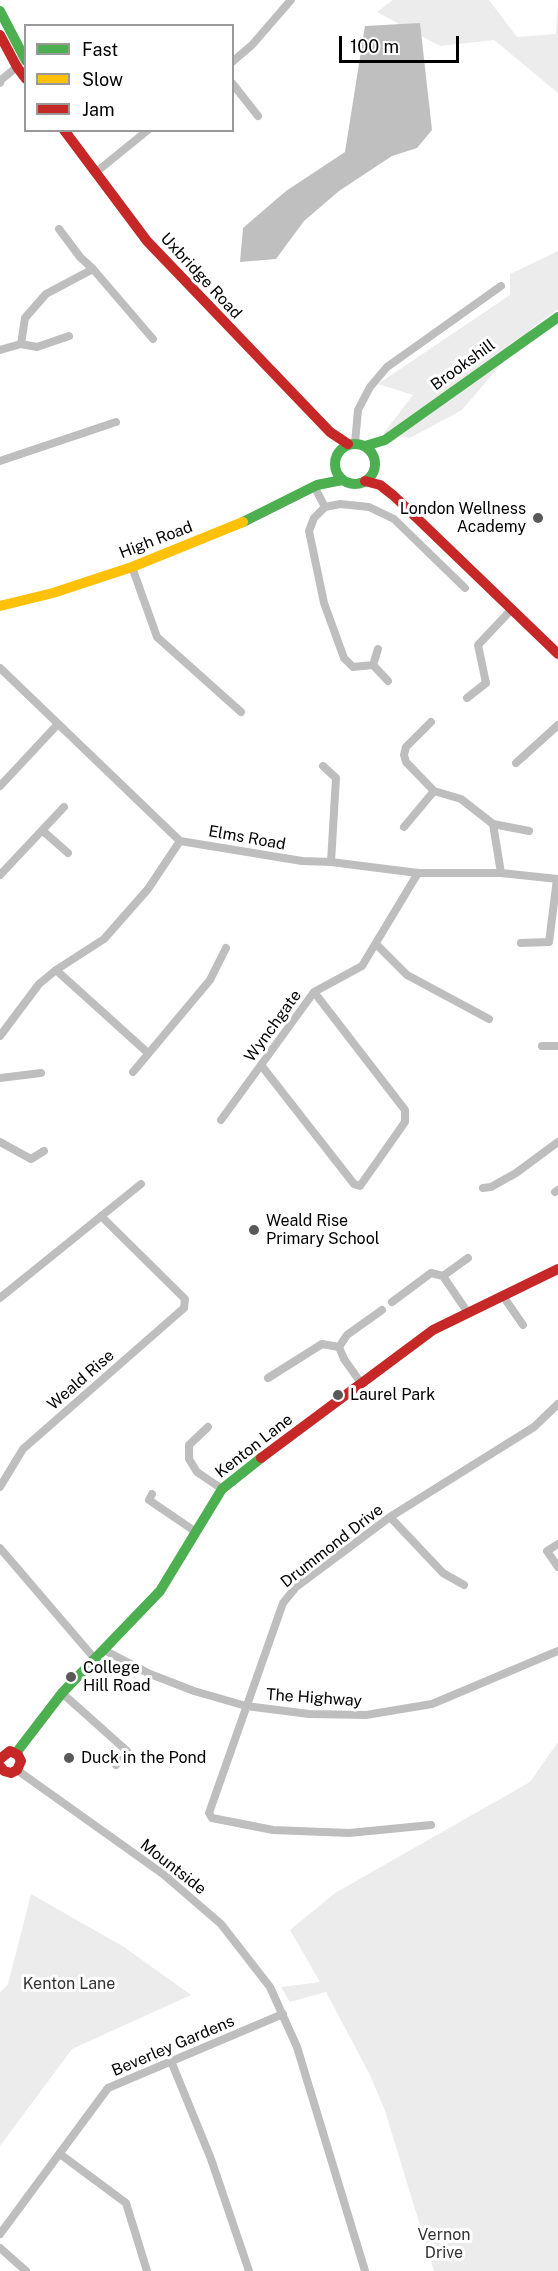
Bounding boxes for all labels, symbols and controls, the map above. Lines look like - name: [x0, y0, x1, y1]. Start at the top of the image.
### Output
- legend: [24, 24, 234, 132]
- scale bar: [342, 24, 462, 62]
- text: 100 m: [350, 36, 399, 57]
- text: Fast: [82, 39, 118, 60]
- text: Slow: [82, 69, 123, 90]
- text: Jam: [82, 99, 115, 120]
- street label: Uxbridge Road: [156, 229, 246, 323]
- street label: Brookshill: [427, 335, 499, 395]
- place label: London Wellness Academy: [400, 499, 526, 537]
- marker: London Wellness Academy: [531, 511, 545, 525]
- street label: High Road: [117, 517, 195, 563]
- street label: Elms Road: [207, 822, 287, 854]
- street label: Wynchgate: [240, 986, 306, 1066]
- place label: Weald Rise Primary School: [266, 1211, 380, 1249]
- marker: Weald Rise Primary School: [247, 1223, 261, 1237]
- street label: Weald Rise: [44, 1346, 118, 1414]
- place label: Laurel Park: [350, 1385, 435, 1405]
- marker: Laurel Park: [331, 1388, 345, 1402]
- street label: Kenton Lane: [212, 1410, 296, 1482]
- street label: Drummond Drive: [277, 1500, 387, 1592]
- place label: College Hill Road: [83, 1658, 151, 1696]
- marker: College Hill Road: [64, 1670, 78, 1684]
- street label: The Highway: [265, 1685, 363, 1711]
- place label: Duck in the Pond: [81, 1748, 206, 1768]
- marker: Duck in the Pond: [62, 1751, 76, 1765]
- street label: Mountside: [136, 1835, 210, 1899]
- park label: Kenton Lane: [23, 1974, 115, 1994]
- street label: Beverley Gardens: [109, 2012, 237, 2080]
- park label: Vernon Drive: [418, 2225, 470, 2263]

